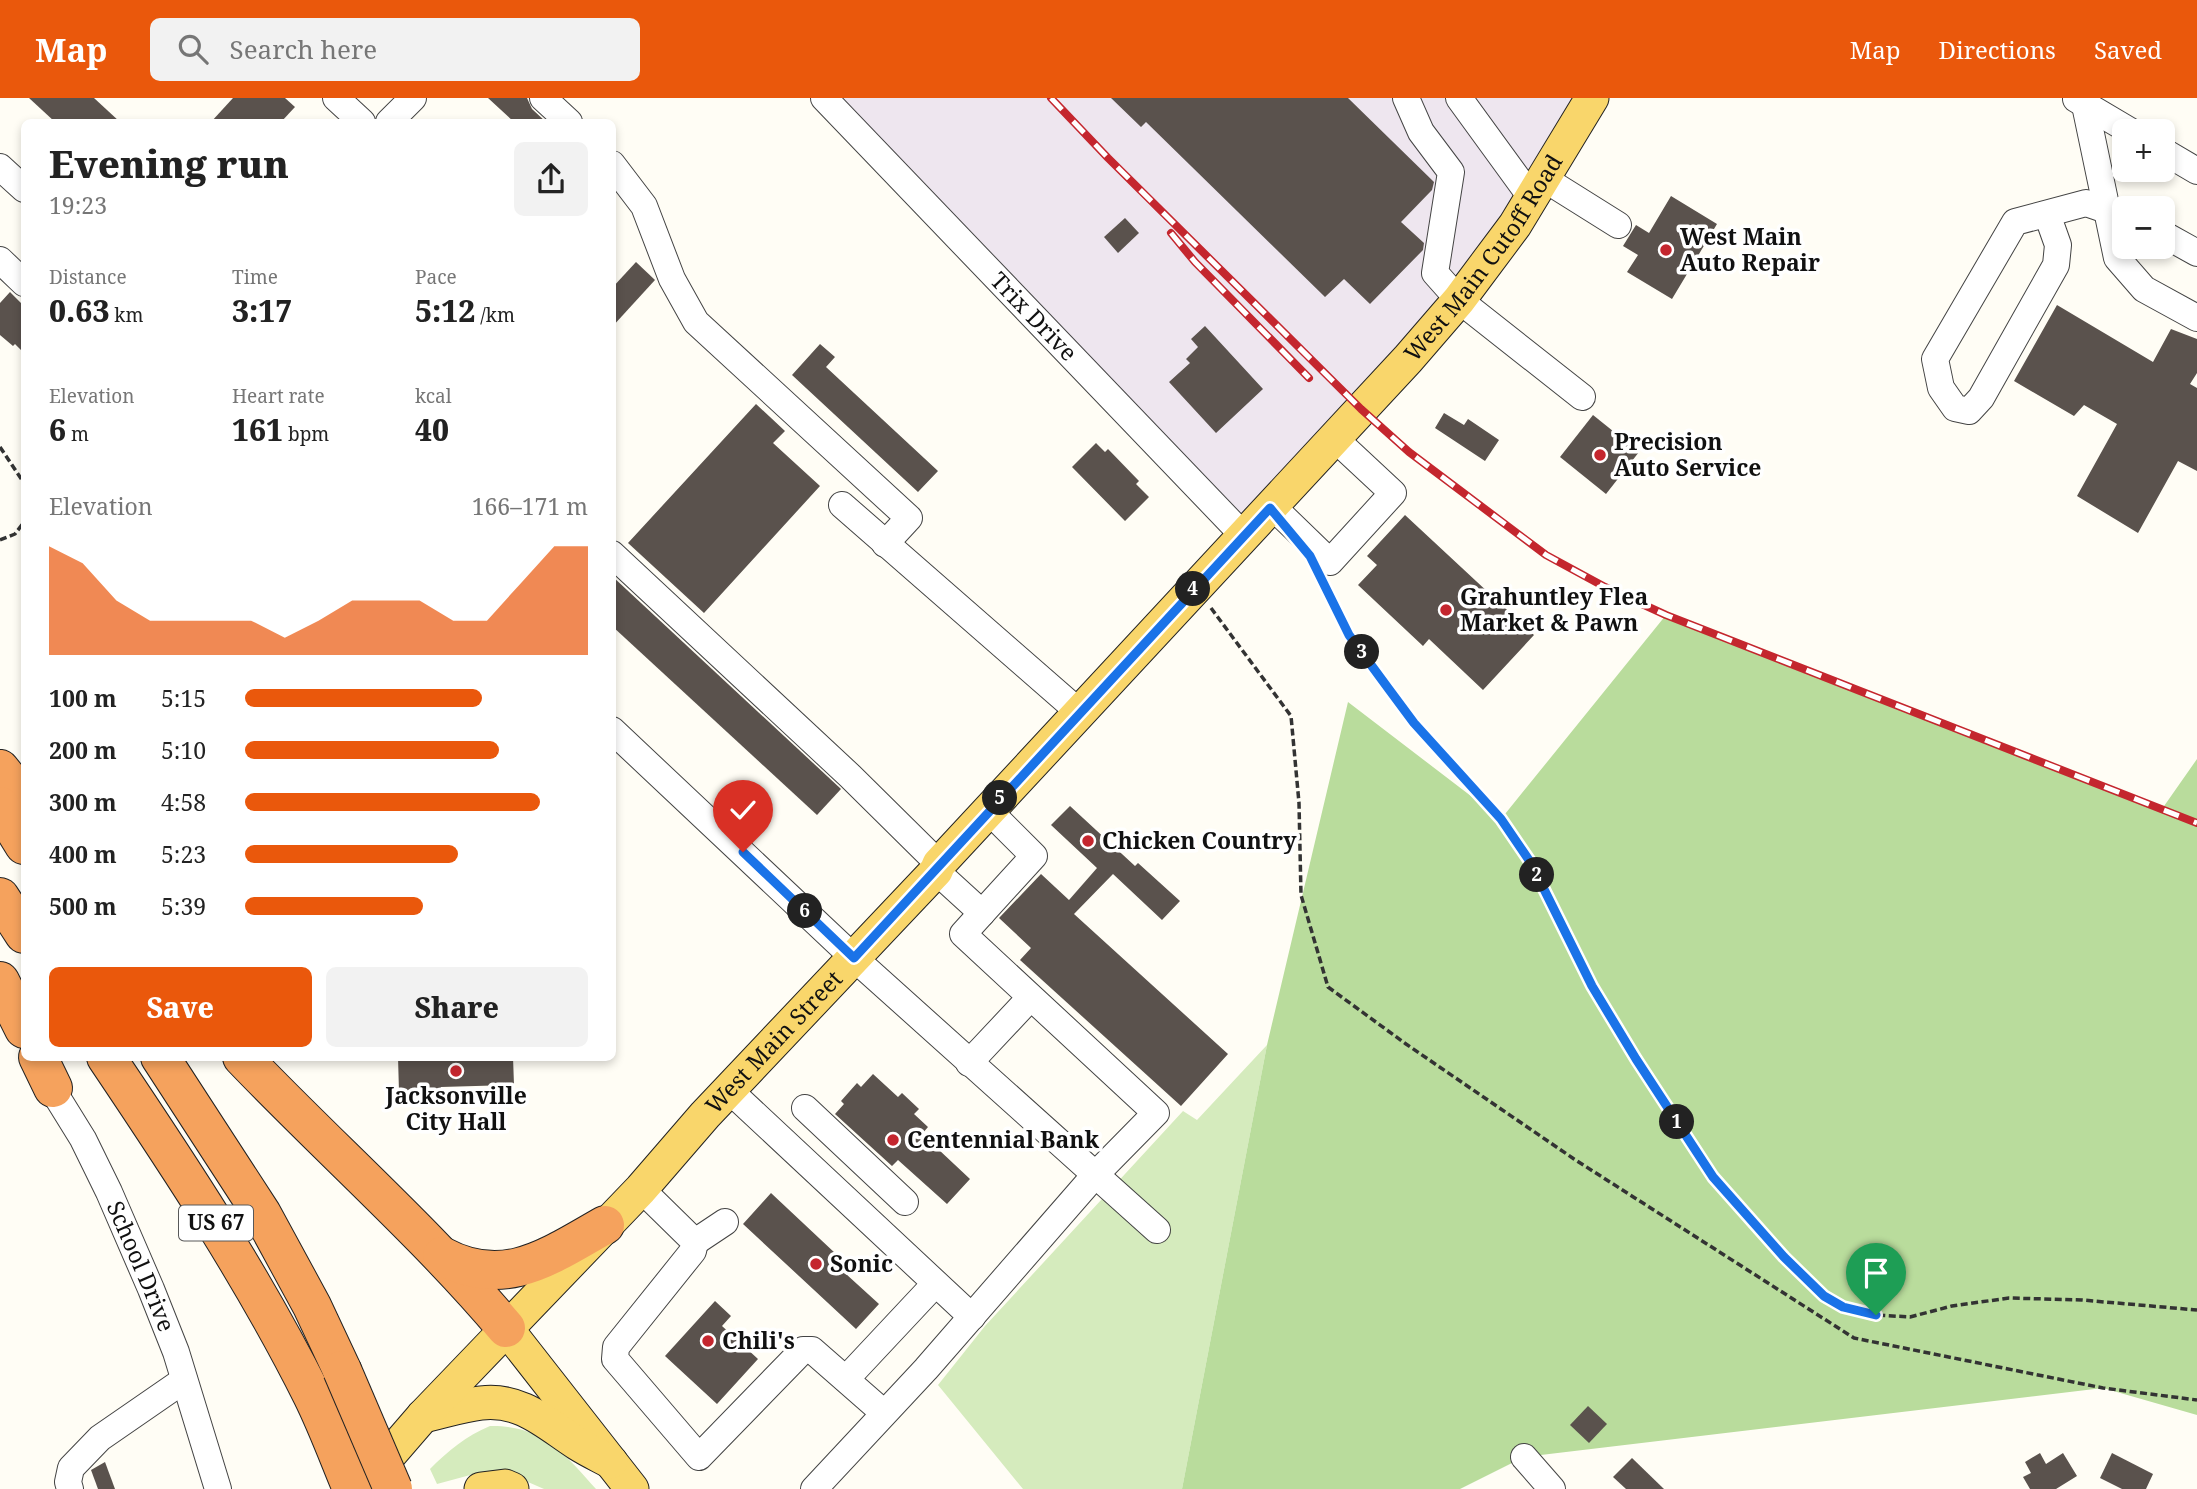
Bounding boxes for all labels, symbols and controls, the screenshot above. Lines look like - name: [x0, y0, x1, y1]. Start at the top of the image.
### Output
- search box: [150, 18, 640, 81]
- text: Map: [35, 27, 108, 72]
- icon: search: [174, 30, 212, 68]
- text: Search here: [230, 31, 377, 67]
- text: Map: [1850, 33, 1901, 66]
- text: Directions: [1939, 33, 2056, 66]
- text: Saved: [2094, 33, 2162, 66]
- map controls: [2112, 119, 2175, 259]
- button: +: [2112, 119, 2175, 182]
- text: Evening run: [49, 137, 289, 189]
- button: share: [514, 142, 588, 216]
- street label: West Main Cutoff Road: [1396, 148, 1569, 368]
- text: 19:23: [49, 189, 107, 221]
- button: −: [2112, 196, 2175, 259]
- place label: West Main Auto Repair: [1680, 220, 1820, 278]
- marker: West Main Auto Repair: [1658, 242, 1674, 258]
- text: Distance: [49, 264, 127, 290]
- text: Time: [232, 264, 278, 290]
- text: Pace: [415, 264, 457, 290]
- street label: Trix Drive: [984, 264, 1085, 368]
- text: 0.63: [49, 290, 109, 331]
- text: 3:17: [232, 290, 292, 331]
- text: 5:12: [415, 290, 475, 331]
- text: km: [109, 302, 143, 328]
- text: /km: [475, 302, 515, 328]
- text: Elevation: [49, 383, 135, 409]
- text: Heart rate: [232, 383, 325, 409]
- text: kcal: [415, 383, 452, 409]
- text: 6: [49, 409, 66, 450]
- text: 161: [232, 409, 283, 450]
- text: 40: [415, 409, 449, 450]
- text: m: [66, 421, 89, 447]
- text: bpm: [283, 421, 329, 447]
- place label: Precision Auto Service: [1614, 425, 1761, 483]
- marker: Precision Auto Service: [1592, 447, 1608, 463]
- text: Elevation: [49, 490, 153, 522]
- text: 166–171 m: [472, 490, 588, 522]
- pin: 4: [1176, 572, 1210, 606]
- text: 4: [1187, 575, 1198, 601]
- place label: Grahuntley Flea Market & Pawn: [1460, 580, 1649, 638]
- marker: Grahuntley Flea Market & Pawn: [1438, 602, 1454, 618]
- pin: 3: [1344, 634, 1380, 670]
- text: 3: [1356, 638, 1367, 664]
- text: 100 m: [49, 682, 117, 714]
- text: 5:15: [161, 682, 206, 714]
- text: 200 m: [49, 734, 117, 766]
- text: 5:10: [161, 734, 206, 766]
- pin: [713, 780, 773, 852]
- pin: 5: [982, 780, 1018, 816]
- text: 5: [994, 784, 1005, 810]
- text: 300 m: [49, 786, 117, 818]
- text: 4:58: [161, 786, 206, 818]
- icon: check: [724, 791, 762, 829]
- place label: Chicken Country: [1102, 824, 1297, 856]
- marker: Chicken Country: [1080, 833, 1096, 849]
- text: 400 m: [49, 838, 117, 870]
- text: 5:23: [161, 838, 206, 870]
- pin: 2: [1520, 858, 1554, 892]
- text: 2: [1531, 861, 1542, 887]
- text: 500 m: [49, 890, 117, 922]
- text: 5:39: [161, 890, 206, 922]
- pin: 6: [788, 894, 822, 928]
- text: 6: [799, 897, 810, 923]
- street label: West Main Street: [697, 963, 849, 1120]
- button: Save: [49, 967, 312, 1047]
- button: Share: [326, 967, 588, 1047]
- marker: Jacksonville City Hall: [448, 1063, 464, 1079]
- place label: Jacksonville City Hall: [384, 1079, 527, 1137]
- pin: 1: [1660, 1104, 1694, 1140]
- text: 1: [1671, 1108, 1682, 1134]
- place label: Centennial Bank: [907, 1123, 1100, 1155]
- marker: Centennial Bank: [885, 1132, 901, 1148]
- street label: School Drive: [100, 1196, 183, 1336]
- road number: US 67: [179, 1206, 253, 1240]
- pin: [1846, 1243, 1906, 1315]
- place label: Sonic: [830, 1247, 893, 1279]
- icon: arrive: [1857, 1254, 1895, 1292]
- marker: Sonic: [808, 1256, 824, 1272]
- place label: Chili's: [722, 1324, 795, 1356]
- marker: Chili's: [700, 1333, 716, 1349]

